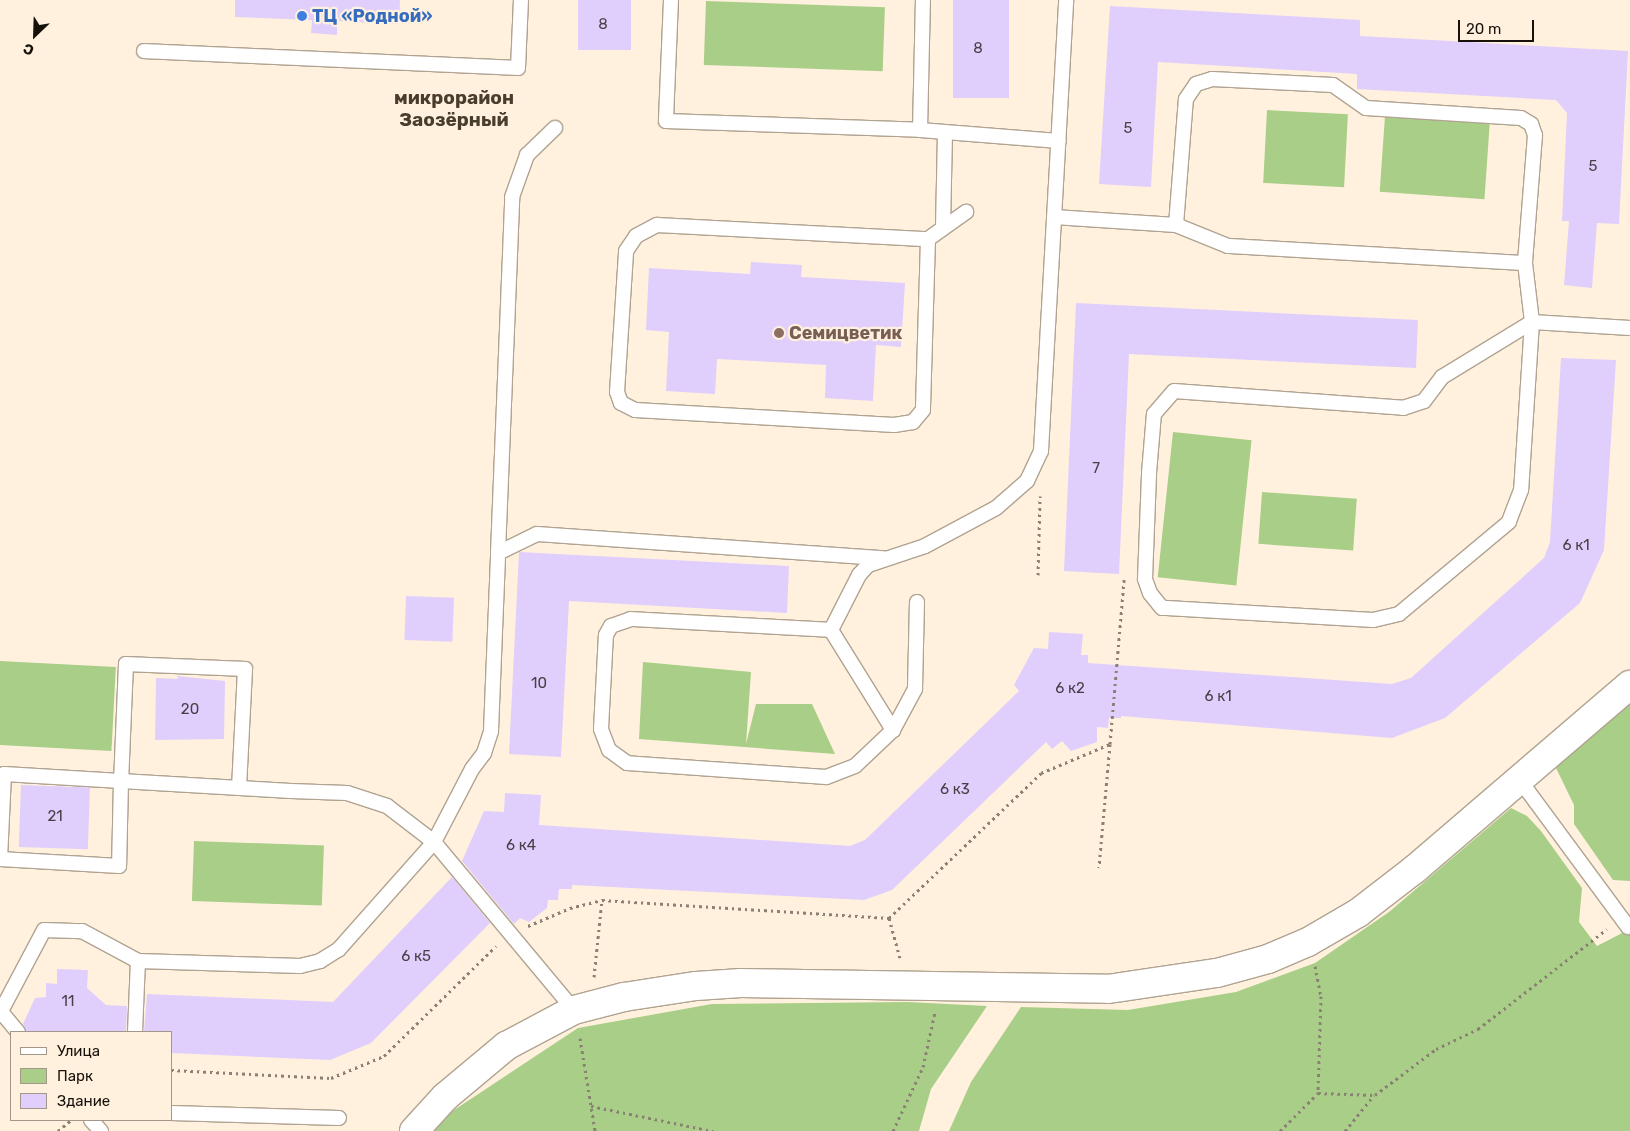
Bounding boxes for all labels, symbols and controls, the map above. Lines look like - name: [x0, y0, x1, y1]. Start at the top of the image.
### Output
- place label: ТЦ «Родной»: [312, 5, 433, 27]
- north arrow: [10, 10, 60, 60]
- marker: ТЦ «Родной»: [296, 10, 308, 22]
- scale bar: [1460, 10, 1536, 42]
- house number: 8: [598, 16, 608, 34]
- text: 20 m: [1466, 20, 1501, 38]
- text: С: [21, 39, 37, 59]
- house number: 8: [973, 40, 983, 58]
- district label: микрорайон Заозёрный: [394, 87, 514, 131]
- house number: 5: [1124, 120, 1132, 138]
- house number: 5: [1589, 158, 1597, 176]
- place label: Семицветик: [789, 322, 903, 344]
- marker: Семицветик: [773, 327, 785, 339]
- house number: 7: [1092, 460, 1100, 478]
- house number: 6 к1: [1562, 537, 1590, 555]
- house number: 10: [531, 675, 547, 693]
- house number: 6 к2: [1055, 680, 1085, 698]
- house number: 6 к1: [1204, 688, 1232, 706]
- house number: 20: [181, 701, 199, 719]
- house number: 6 к3: [940, 781, 970, 799]
- house number: 21: [47, 808, 63, 826]
- house number: 6 к4: [506, 837, 536, 855]
- house number: 6 к5: [401, 948, 431, 966]
- house number: 11: [62, 993, 74, 1011]
- legend: [10, 1031, 172, 1121]
- text: Улица: [57, 1042, 100, 1060]
- text: Парк: [57, 1067, 93, 1085]
- text: Здание: [57, 1092, 110, 1110]

